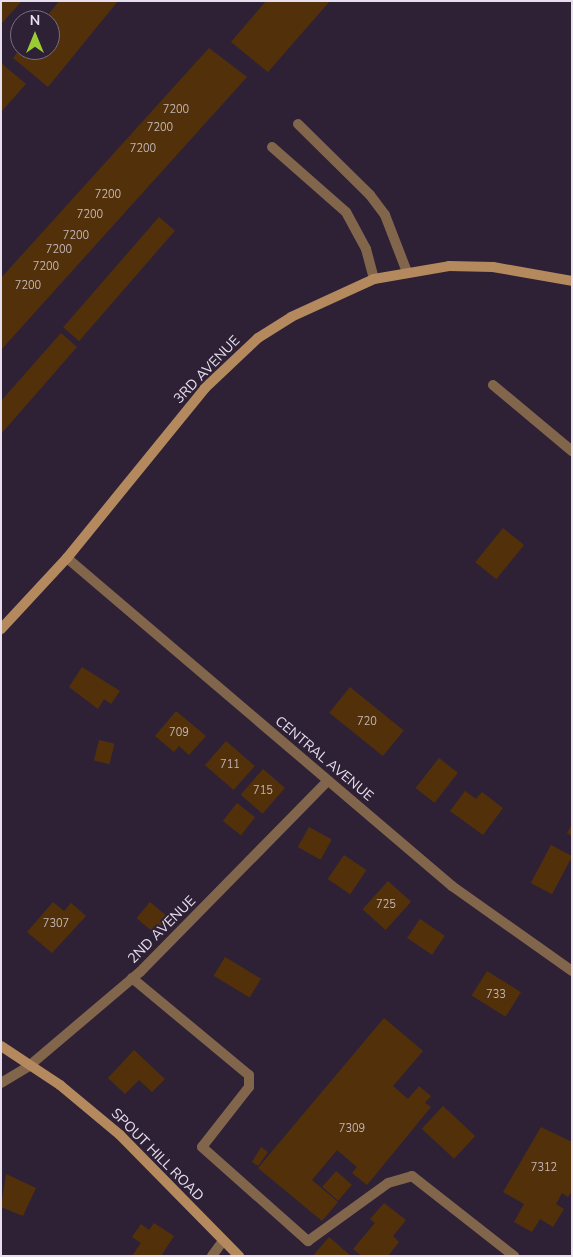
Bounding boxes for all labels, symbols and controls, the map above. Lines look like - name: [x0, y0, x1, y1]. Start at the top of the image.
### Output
- north arrow: [10, 10, 60, 60]
- text: N: [30, 11, 40, 30]
- house number: 7200: [163, 103, 189, 117]
- house number: 7200: [147, 121, 173, 135]
- house number: 7200: [130, 142, 156, 156]
- house number: 7200: [95, 188, 121, 202]
- house number: 7200: [77, 208, 103, 222]
- house number: 7200: [63, 229, 89, 243]
- house number: 7200: [46, 243, 72, 257]
- house number: 7200: [33, 260, 59, 274]
- house number: 7200: [15, 279, 41, 293]
- street label: 3RD AVENUE: [170, 333, 244, 407]
- street label: CENTRAL AVENUE: [272, 713, 376, 805]
- house number: 720: [357, 715, 377, 729]
- house number: 709: [169, 726, 189, 740]
- house number: 711: [220, 758, 240, 772]
- house number: 715: [253, 784, 273, 798]
- street label: 2ND AVENUE: [125, 893, 199, 967]
- house number: 725: [376, 898, 396, 912]
- house number: 7307: [43, 917, 69, 931]
- house number: 733: [486, 988, 506, 1002]
- street label: SPOUT HILL ROAD: [107, 1105, 207, 1205]
- house number: 7309: [339, 1122, 365, 1136]
- house number: 7312: [531, 1161, 557, 1175]

